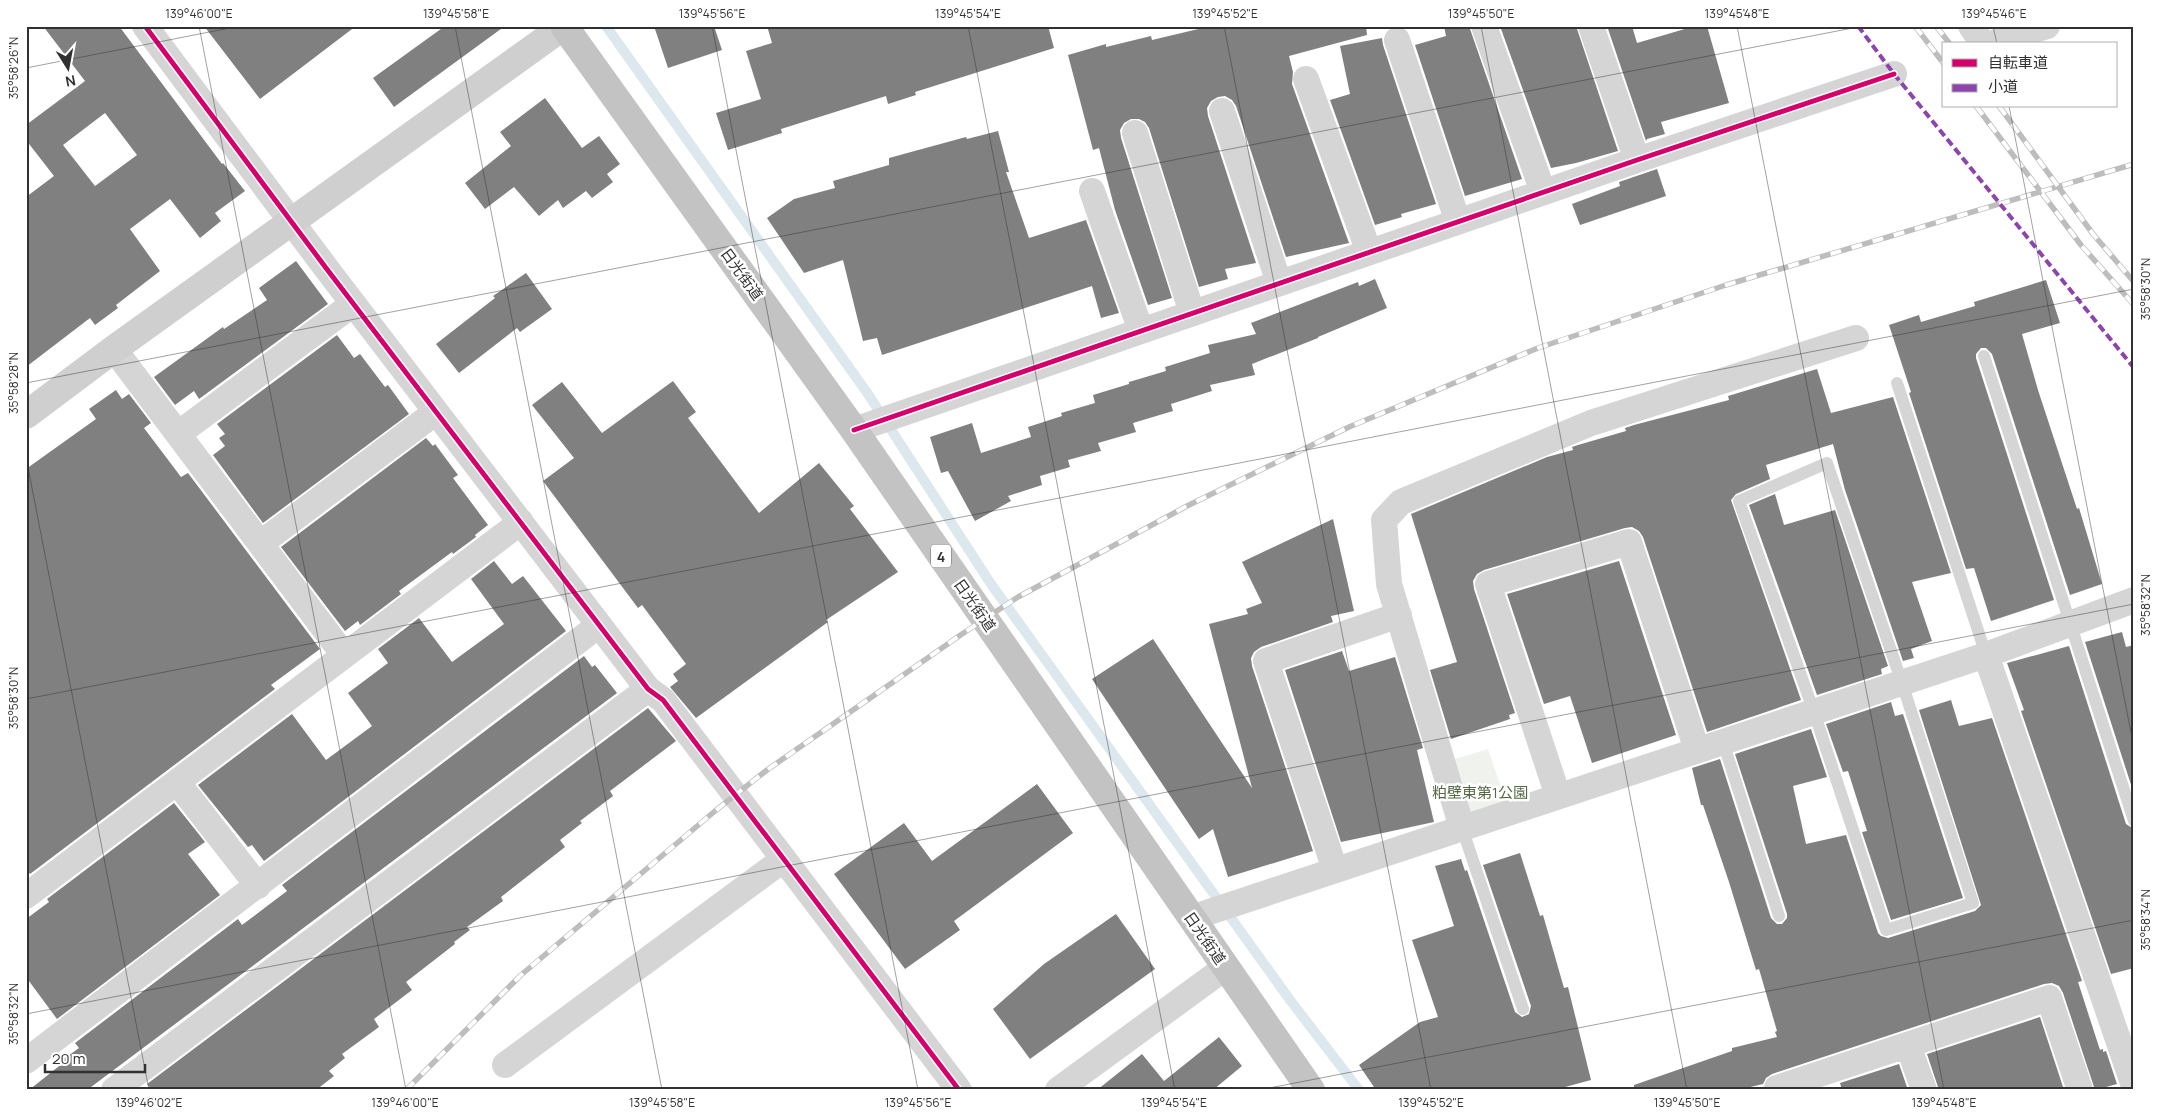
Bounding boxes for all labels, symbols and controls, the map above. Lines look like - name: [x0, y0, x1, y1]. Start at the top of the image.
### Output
- text: 139°46'00"E: [165, 5, 233, 22]
- text: 139°45'58"E: [423, 5, 489, 22]
- text: 139°45'56"E: [679, 5, 745, 22]
- text: 139°45'54"E: [935, 5, 1001, 22]
- text: 139°45'52"E: [1192, 5, 1258, 22]
- text: 139°45'50"E: [1448, 5, 1514, 22]
- text: 139°45'48"E: [1705, 5, 1770, 22]
- text: 139°45'46"E: [1961, 5, 2027, 22]
- text: 35°58'26"N: [5, 37, 22, 99]
- north arrow: [42, 42, 92, 92]
- legend: [1942, 42, 2118, 108]
- text: 自転車道: [1988, 52, 2048, 73]
- text: N: [64, 71, 77, 92]
- text: 小道: [1988, 76, 2018, 97]
- street label: 日光街道: [716, 244, 768, 304]
- text: 35°58'30"N: [2137, 258, 2154, 320]
- text: 35°58'28"N: [5, 352, 22, 414]
- road number: 4: [931, 544, 951, 568]
- street label: 日光街道: [949, 574, 1001, 636]
- text: 35°58'32"N: [2137, 574, 2154, 636]
- text: 35°58'30"N: [5, 667, 22, 729]
- park label: 粕壁東第1公園: [1432, 782, 1528, 803]
- text: 35°58'34"N: [2137, 889, 2154, 951]
- street label: 日光街道: [1179, 907, 1231, 969]
- text: 35°58'32"N: [5, 983, 22, 1045]
- scale bar: [45, 1041, 145, 1073]
- text: 20 m: [52, 1048, 85, 1069]
- text: 139°46'02"E: [116, 1094, 183, 1111]
- text: 139°46'00"E: [371, 1094, 439, 1111]
- text: 139°45'58"E: [629, 1094, 695, 1111]
- text: 139°45'56"E: [885, 1094, 951, 1111]
- text: 139°45'54"E: [1141, 1094, 1207, 1111]
- text: 139°45'52"E: [1398, 1094, 1464, 1111]
- text: 139°45'50"E: [1654, 1094, 1720, 1111]
- text: 139°45'48"E: [1912, 1094, 1977, 1111]

